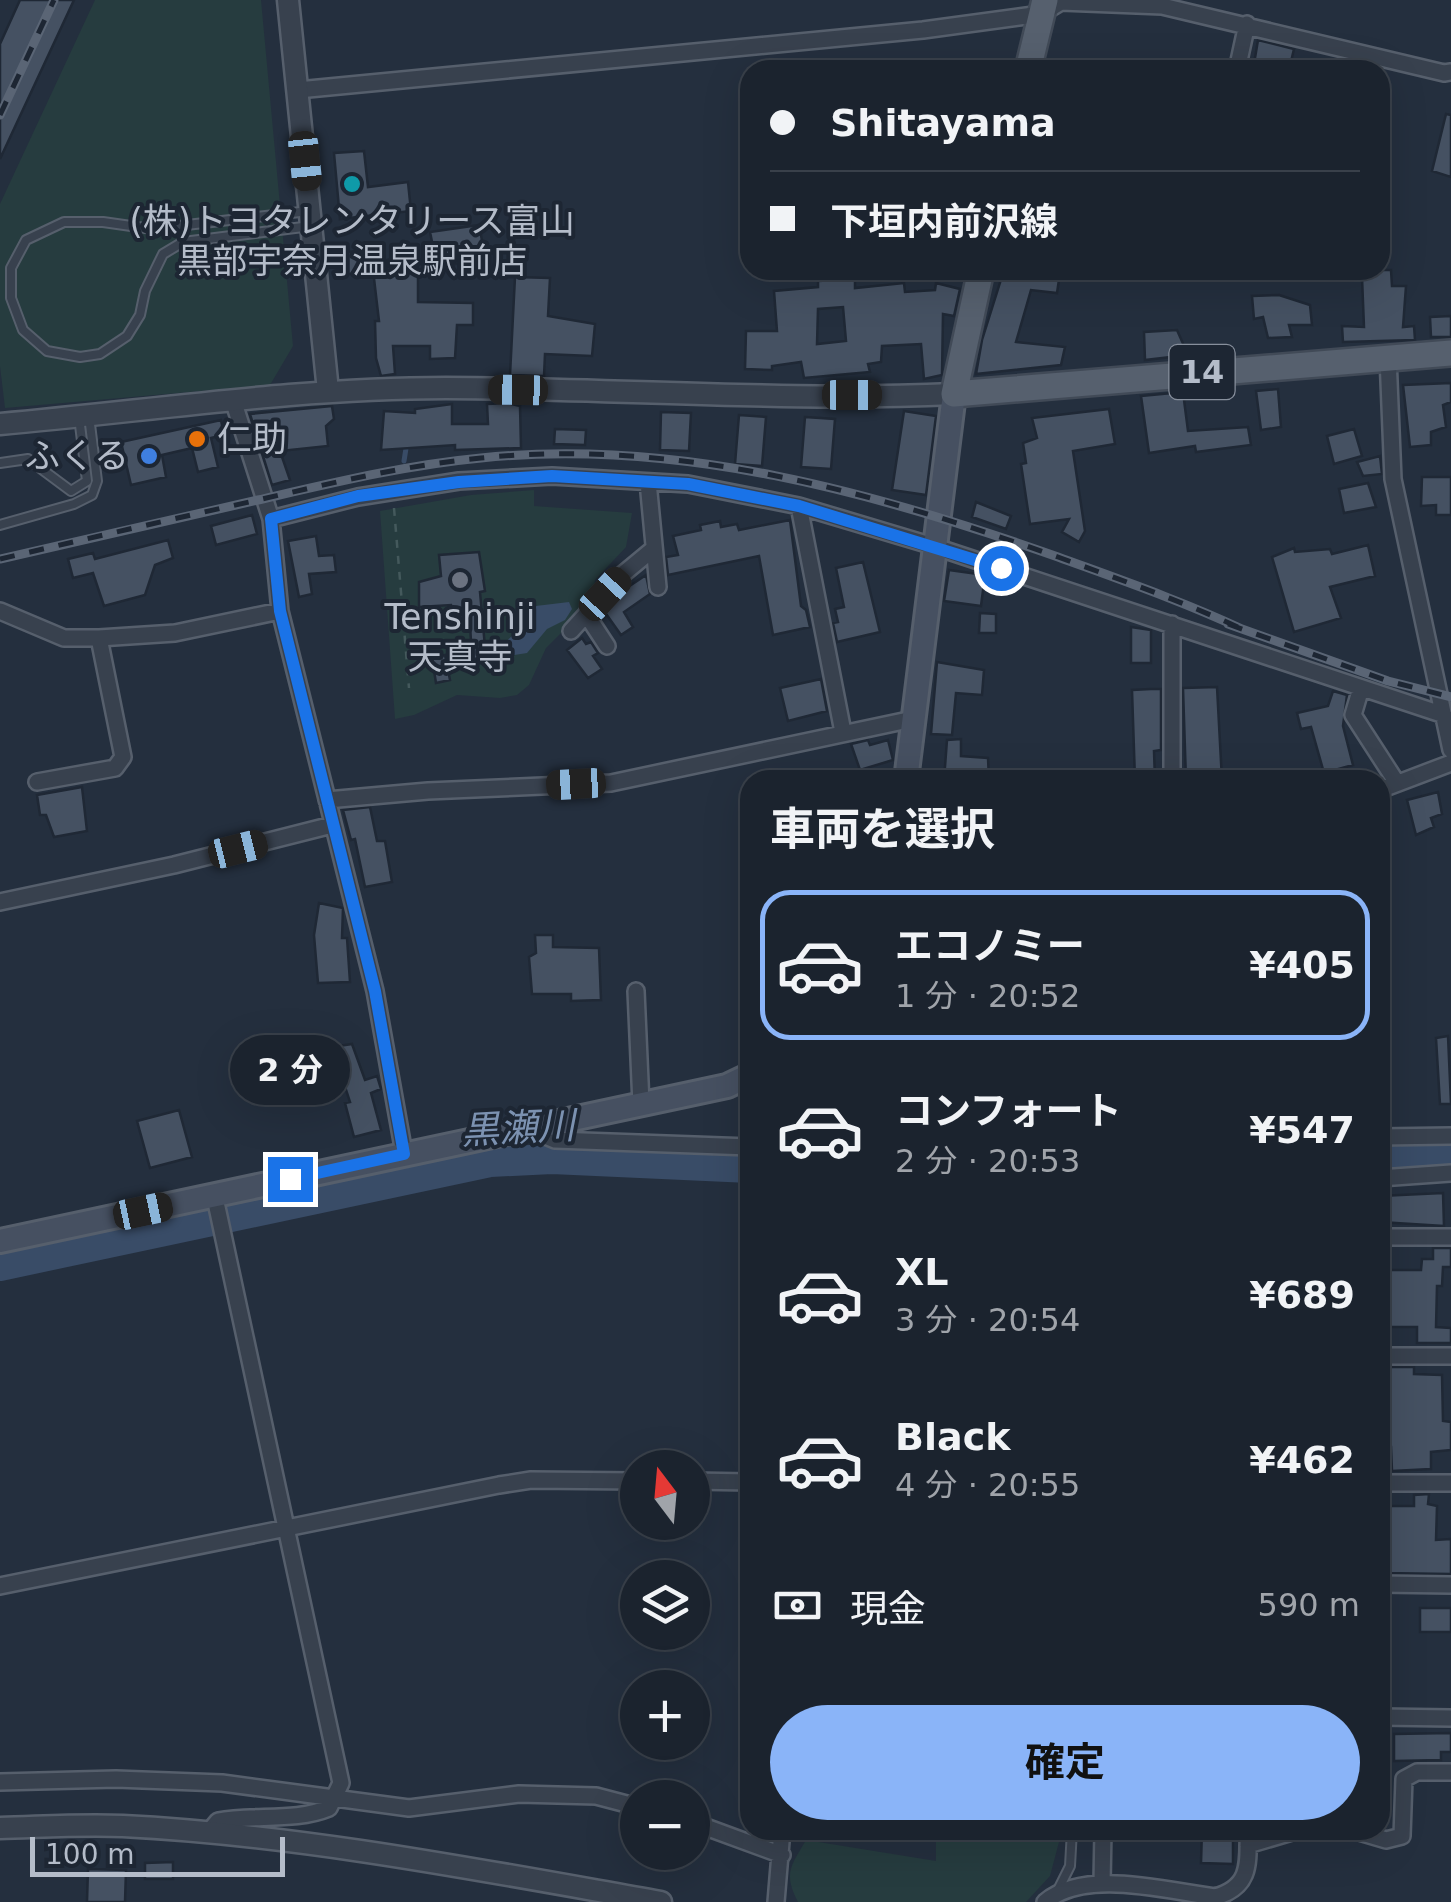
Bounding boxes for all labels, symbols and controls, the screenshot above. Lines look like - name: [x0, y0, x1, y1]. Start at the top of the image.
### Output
- text: Shitayama: [830, 101, 1056, 145]
- car: [287, 130, 323, 192]
- marker: (株)トヨタレンタリース富山 黒部宇奈月温泉駅前店: [341, 173, 363, 195]
- text: 下垣内前沢線: [830, 200, 1058, 244]
- place label: (株)トヨタレンタリース富山 黒部宇奈月温泉駅前店: [129, 201, 575, 281]
- road number: 14: [1170, 345, 1234, 399]
- car: [488, 374, 548, 406]
- car: [822, 380, 882, 410]
- place label: 仁助: [217, 419, 287, 459]
- marker: 仁助: [186, 428, 208, 450]
- place label: ふくる: [25, 436, 129, 476]
- marker: ふくる: [138, 445, 160, 467]
- route start: [979, 546, 1024, 591]
- car: [574, 562, 636, 626]
- marker: Tenshinji 天真寺: [449, 569, 471, 591]
- place label: Tenshinji 天真寺: [384, 597, 535, 677]
- car: [545, 767, 607, 801]
- text: 車両を選択: [770, 803, 995, 856]
- car: [205, 827, 271, 871]
- icon: car: [775, 920, 865, 1010]
- text: エコノミー: [895, 924, 1085, 968]
- text: ¥405: [1249, 943, 1355, 987]
- text: 1 分 · 20:52: [895, 977, 1080, 1015]
- callout: 2 分: [230, 1034, 350, 1104]
- text: 2 分: [257, 1051, 323, 1089]
- icon: car: [775, 1085, 865, 1175]
- text: コンフォート: [895, 1089, 1122, 1133]
- water label: 黒瀬川: [460, 1103, 580, 1153]
- text: ¥547: [1249, 1108, 1355, 1152]
- text: 2 分 · 20:53: [895, 1142, 1080, 1180]
- route end: [268, 1157, 313, 1202]
- car: [111, 1190, 175, 1232]
- icon: car: [775, 1250, 865, 1340]
- text: XL: [895, 1250, 949, 1294]
- text: ¥689: [1249, 1273, 1355, 1317]
- text: 3 分 · 20:54: [895, 1301, 1080, 1339]
- icon: car: [775, 1415, 865, 1505]
- text: Black: [895, 1415, 1010, 1459]
- text: ¥462: [1249, 1438, 1355, 1482]
- north arrow: [620, 1450, 710, 1540]
- map controls: [620, 1450, 710, 1870]
- text: 4 分 · 20:55: [895, 1466, 1080, 1504]
- button: layers: [620, 1560, 710, 1650]
- icon: cash: [770, 1578, 825, 1633]
- text: 590 m: [1258, 1586, 1360, 1624]
- text: 現金: [850, 1587, 926, 1631]
- button: +: [620, 1670, 710, 1760]
- button: 確定: [770, 1705, 1360, 1820]
- button: −: [620, 1780, 710, 1870]
- scale bar: [30, 1832, 285, 1876]
- text: 100 m: [45, 1838, 135, 1871]

